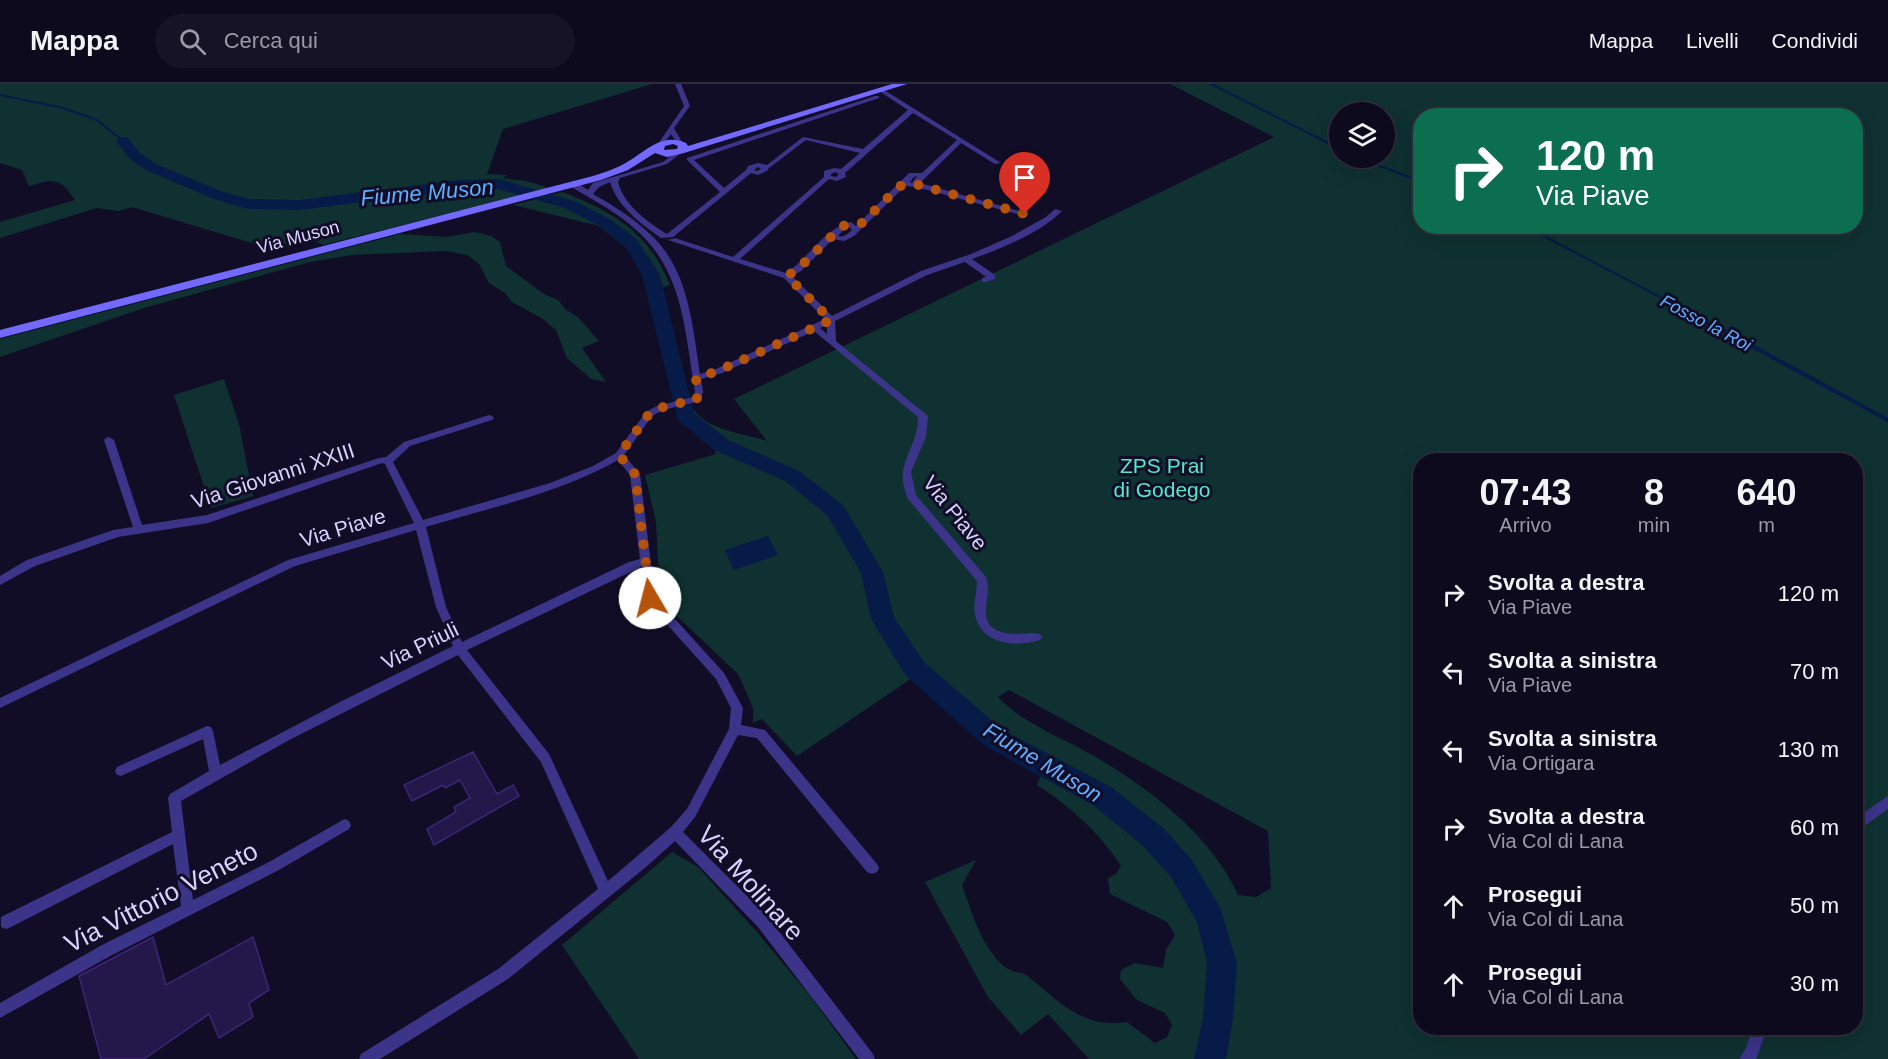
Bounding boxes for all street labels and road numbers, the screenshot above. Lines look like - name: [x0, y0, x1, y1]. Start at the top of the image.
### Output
- street label: Via Muson: [254, 216, 342, 258]
- street label: Via Giovanni XXIII: [188, 438, 357, 513]
- street label: Via Piave: [919, 471, 992, 554]
- street label: Via Piave: [297, 504, 388, 551]
- street label: Via Priuli: [378, 617, 462, 674]
- street label: Via Molinare: [692, 819, 810, 947]
- street label: Via Vittorio Veneto: [59, 835, 263, 959]

